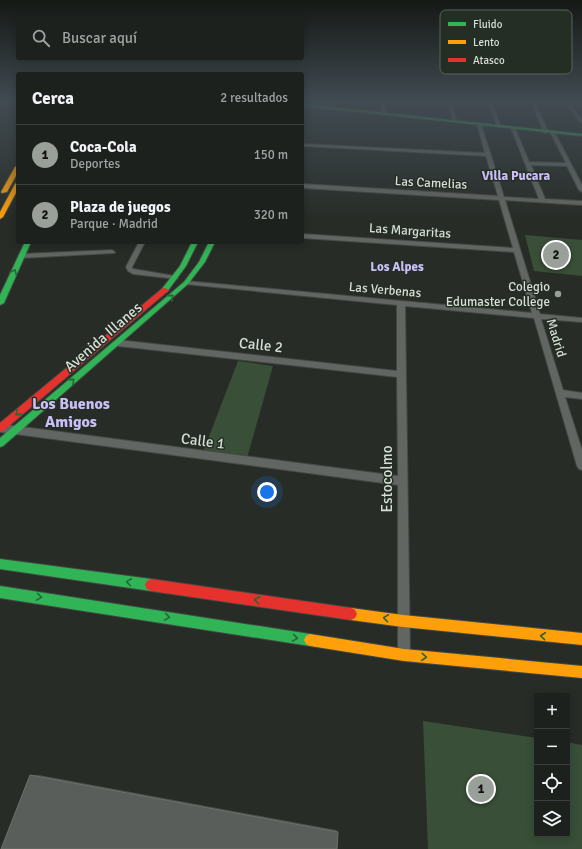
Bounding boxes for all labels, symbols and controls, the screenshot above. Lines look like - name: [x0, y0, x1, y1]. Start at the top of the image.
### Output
- legend: [440, 10, 572, 74]
- search box: [16, 16, 304, 60]
- text: Fluido: [473, 18, 503, 31]
- icon: search: [30, 27, 52, 49]
- text: Buscar aquí: [62, 29, 137, 47]
- text: Lento: [473, 36, 500, 49]
- text: Atasco: [473, 54, 505, 67]
- text: Cerca: [32, 88, 74, 109]
- text: 2 resultados: [220, 90, 288, 106]
- text: Coca-Cola: [70, 138, 137, 156]
- text: 1: [41, 147, 49, 163]
- text: 150 m: [254, 147, 288, 163]
- text: Deportes: [70, 156, 120, 172]
- district label: Villa Pucara: [482, 168, 551, 184]
- street label: Las Camelias: [394, 173, 468, 193]
- text: Plaza de juegos: [70, 198, 171, 216]
- text: 2: [41, 207, 49, 223]
- text: 320 m: [254, 207, 288, 223]
- text: Parque · Madrid: [70, 216, 158, 232]
- street label: Las Margaritas: [368, 220, 452, 242]
- pin: 2: [543, 240, 569, 270]
- district label: Los Alpes: [370, 259, 424, 275]
- one-way arrow: [9, 269, 17, 277]
- street label: Las Verbenas: [348, 279, 422, 301]
- place label: Colegio Edumaster College: [446, 279, 550, 310]
- marker: Colegio Edumaster College: [553, 289, 563, 299]
- one-way arrow: [166, 294, 173, 301]
- street label: Avenida Illanes: [60, 298, 146, 376]
- street label: Madrid: [543, 317, 569, 359]
- street label: Calle 2: [238, 334, 284, 356]
- one-way arrow: [68, 379, 75, 386]
- district label: Los Buenos Amigos: [32, 394, 110, 432]
- one-way arrow: [15, 408, 23, 415]
- street label: Calle 1: [180, 429, 226, 453]
- street label: Estocolmo: [378, 445, 396, 512]
- your location: [257, 482, 277, 502]
- one-way arrow: [126, 578, 132, 587]
- one-way arrow: [36, 592, 42, 601]
- one-way arrow: [254, 596, 260, 605]
- one-way arrow: [164, 613, 170, 621]
- one-way arrow: [383, 614, 389, 623]
- one-way arrow: [540, 631, 546, 640]
- one-way arrow: [292, 633, 299, 642]
- one-way arrow: [421, 652, 427, 661]
- map controls: [534, 693, 570, 837]
- button: +: [534, 693, 570, 729]
- button: −: [534, 729, 570, 765]
- button: locate: [534, 765, 570, 801]
- pin: 1: [468, 774, 494, 804]
- button: layers: [534, 801, 570, 837]

